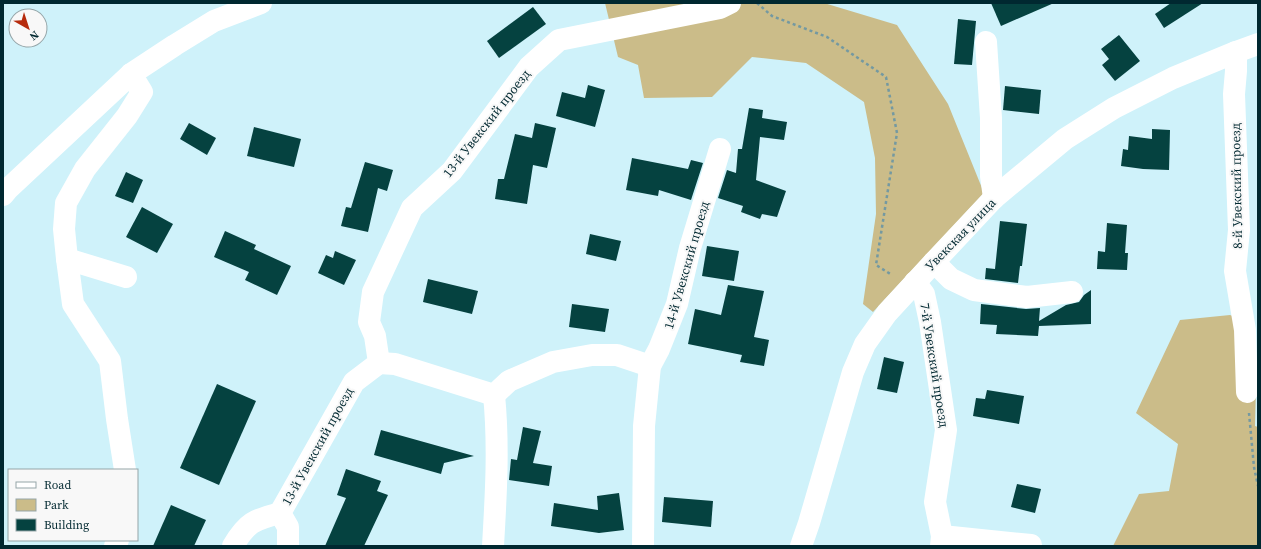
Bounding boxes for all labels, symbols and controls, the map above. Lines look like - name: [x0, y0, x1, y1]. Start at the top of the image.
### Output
- north arrow: [8, 8, 48, 48]
- text: N: [26, 27, 42, 44]
- street label: 13-й Увекский проезд: [439, 66, 534, 181]
- street label: 8-й Увекский проезд: [1227, 123, 1246, 249]
- street label: Увекская улица: [921, 194, 1000, 274]
- street label: 14-й Увекский проезд: [660, 199, 713, 331]
- street label: 7-й Увекский проезд: [916, 302, 953, 429]
- street label: 13-й Увекский проезд: [278, 384, 357, 508]
- legend: [8, 469, 138, 541]
- text: Road: [44, 477, 71, 493]
- text: Park: [44, 497, 69, 513]
- text: Building: [44, 517, 89, 533]

